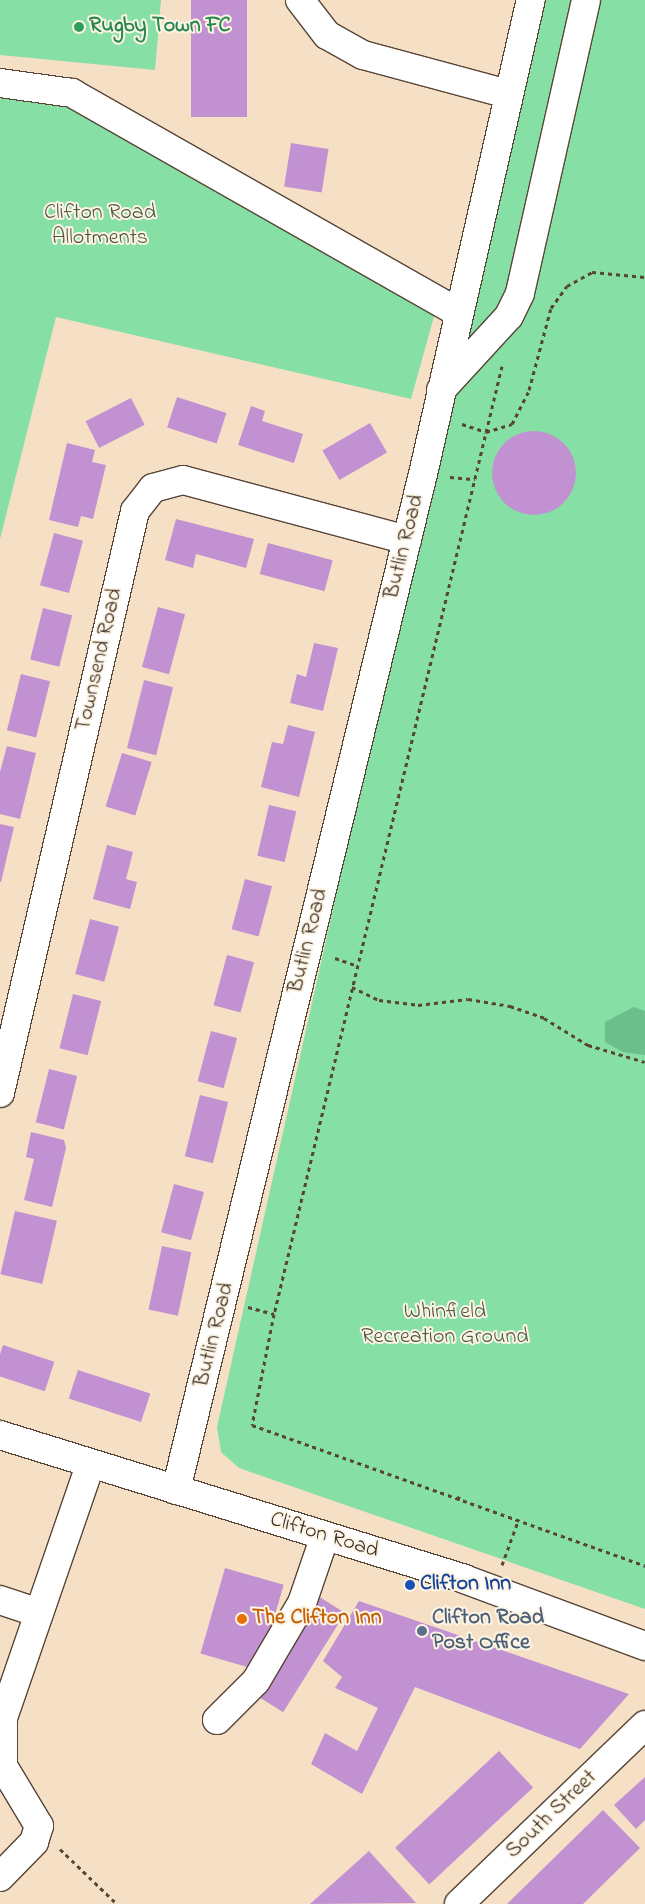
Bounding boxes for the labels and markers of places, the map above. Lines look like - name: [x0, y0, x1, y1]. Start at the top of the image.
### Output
- place label: Rugby Town FC: [89, 14, 231, 40]
- marker: Rugby Town FC: [73, 21, 85, 33]
- place label: Clifton Inn: [420, 1572, 511, 1598]
- marker: Clifton Inn: [404, 1579, 416, 1591]
- place label: Clifton Road Post Office: [432, 1605, 544, 1656]
- place label: The Clifton Inn: [252, 1606, 382, 1632]
- marker: The Clifton Inn: [236, 1613, 248, 1625]
- marker: Clifton Road Post Office: [416, 1625, 428, 1637]

